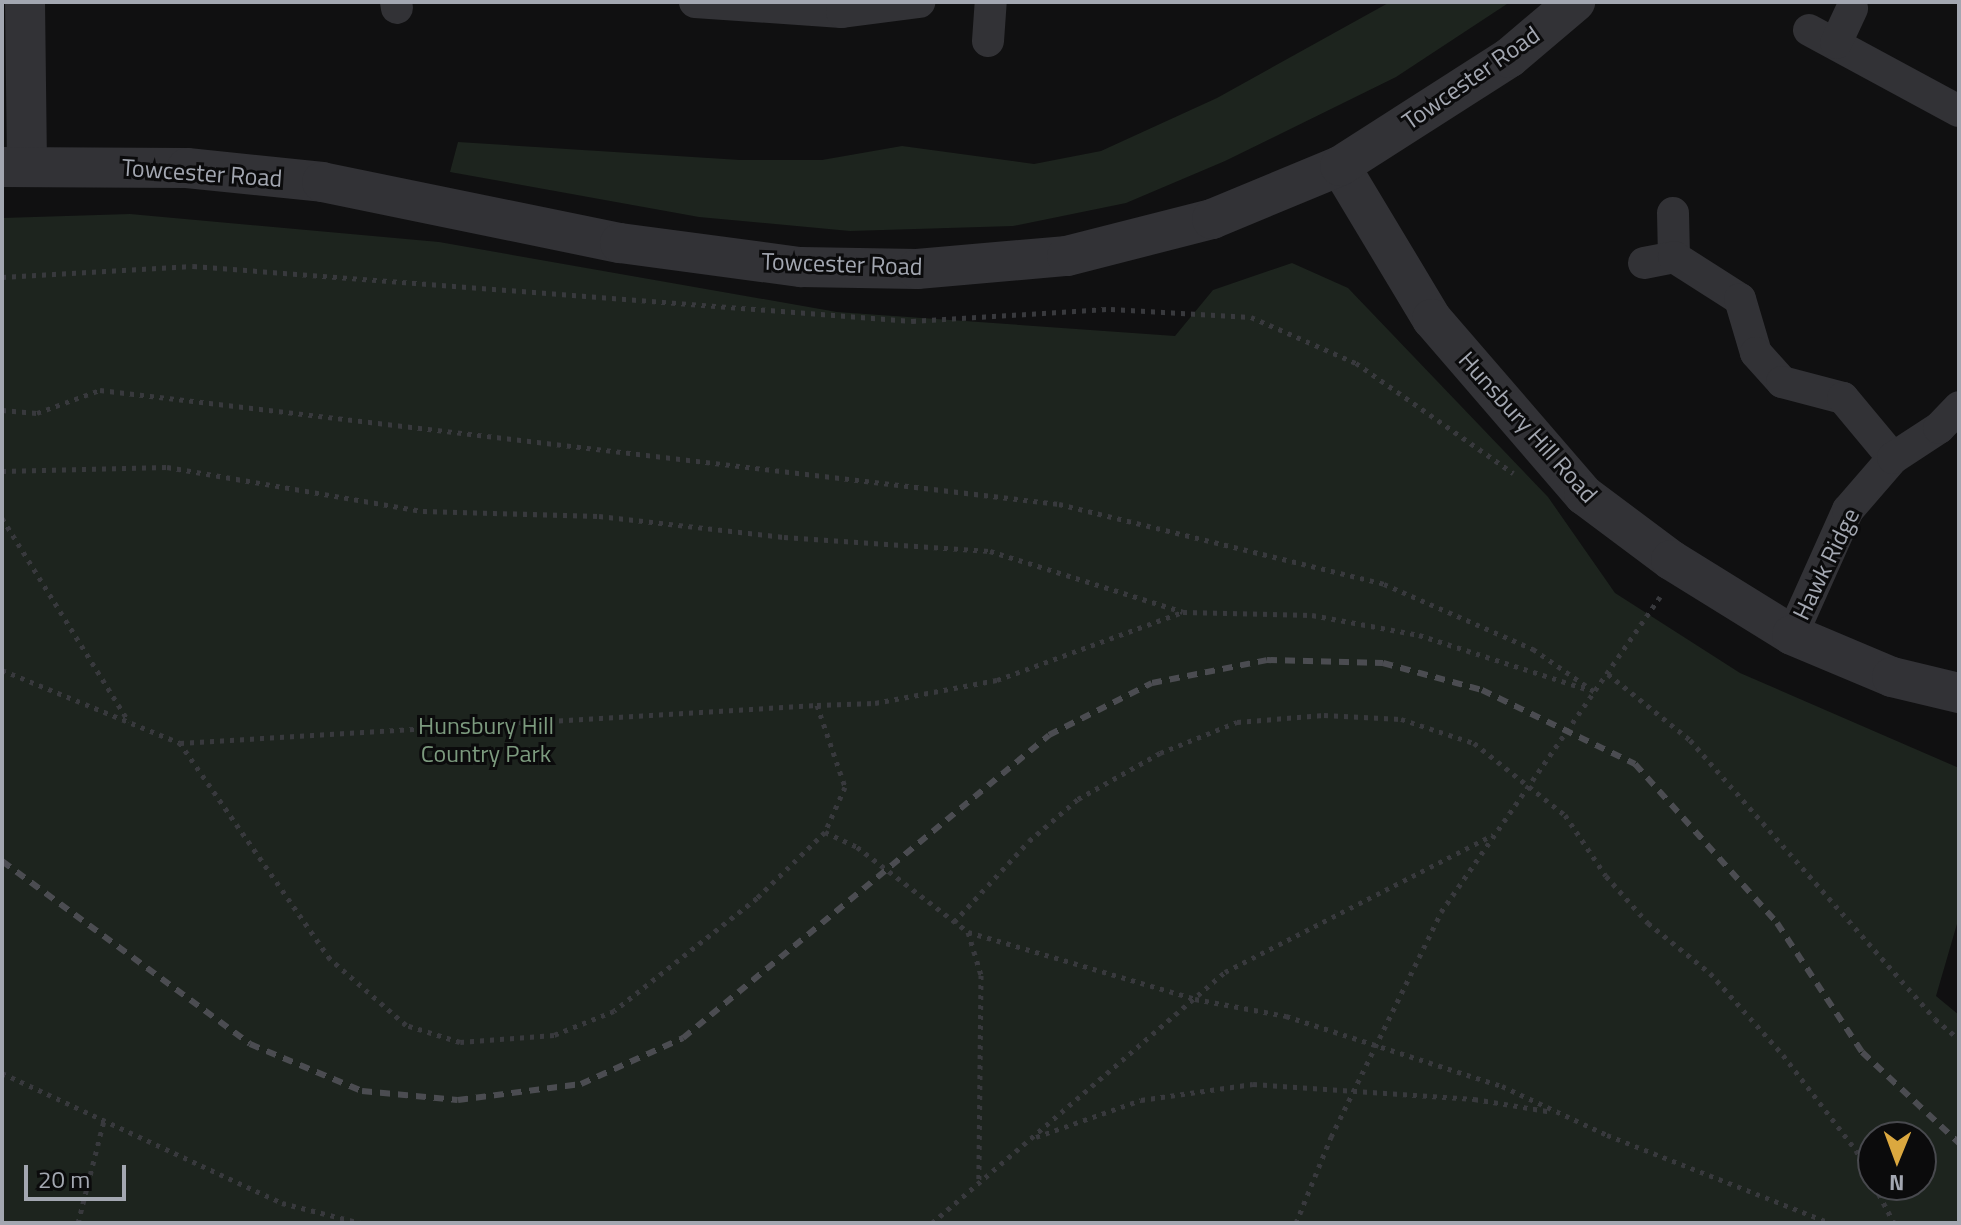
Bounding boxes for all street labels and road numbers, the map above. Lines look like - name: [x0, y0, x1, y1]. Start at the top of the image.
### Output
- street label: Towcester Road: [1397, 20, 1545, 136]
- street label: Towcester Road: [121, 153, 283, 193]
- street label: Towcester Road: [761, 247, 923, 281]
- street label: Hunsbury Hill Road: [1453, 346, 1603, 508]
- street label: Hawk Ridge: [1787, 504, 1865, 624]

